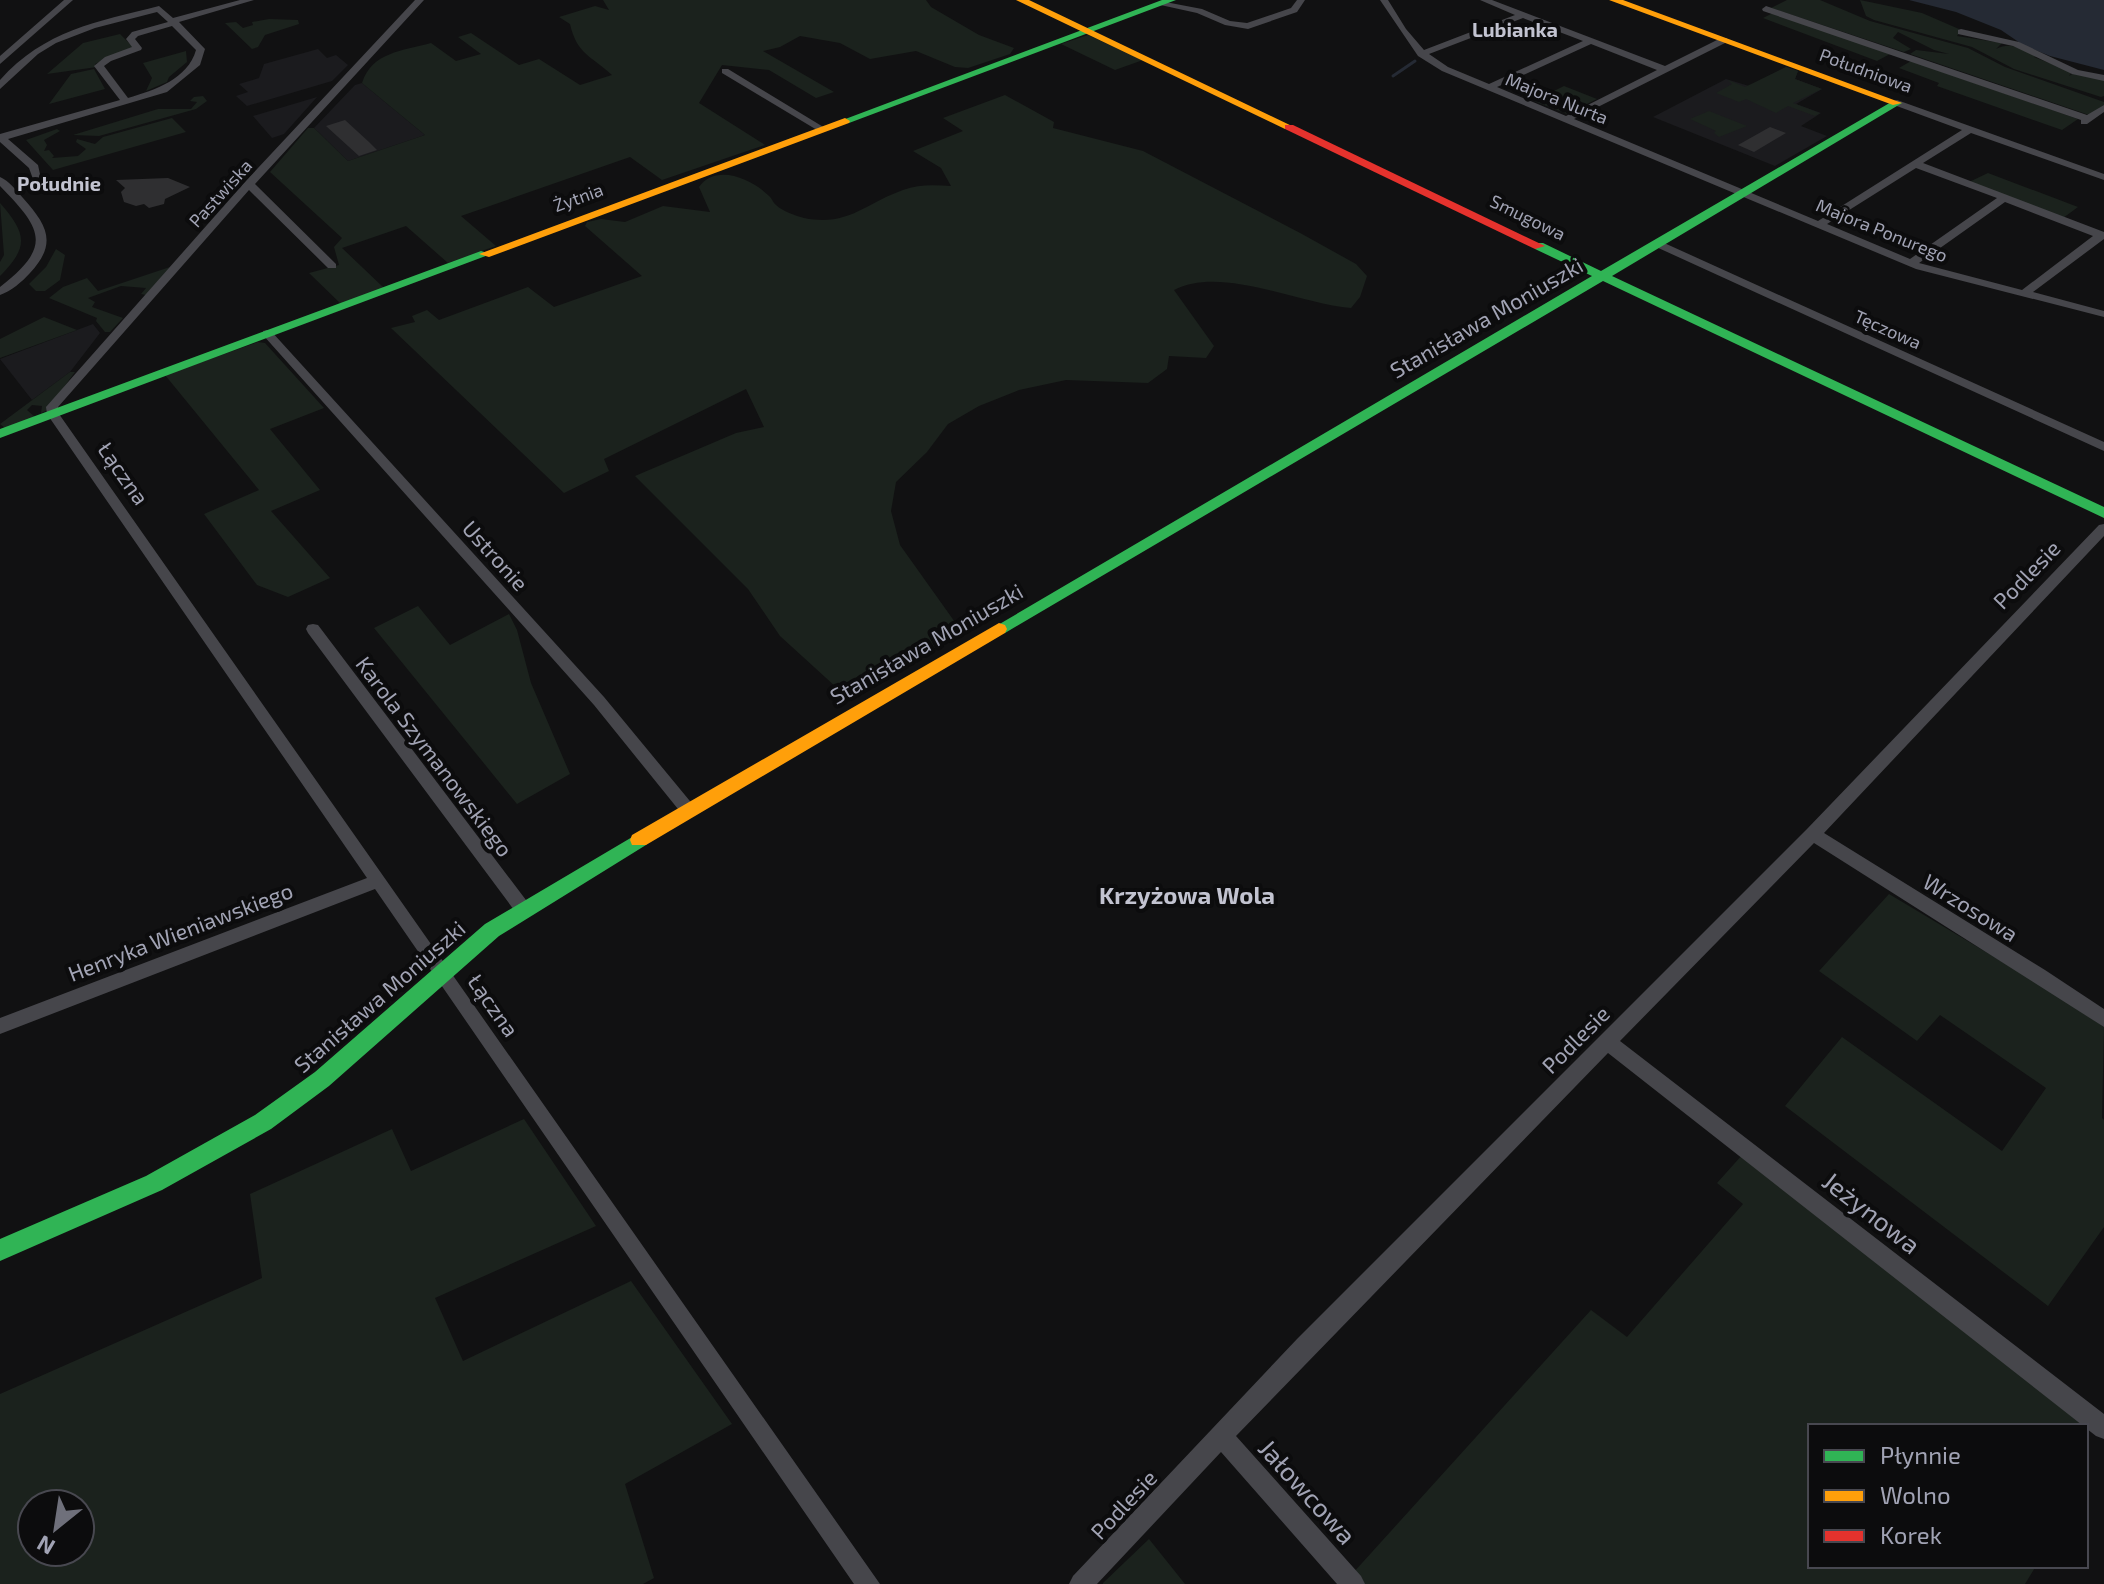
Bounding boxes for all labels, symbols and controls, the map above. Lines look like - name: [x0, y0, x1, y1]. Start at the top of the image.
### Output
- district label: Lubianka: [1472, 17, 1558, 41]
- street label: Południowa: [1817, 43, 1915, 97]
- street label: Majora Nurta: [1503, 67, 1611, 129]
- street label: Pastwiska: [184, 154, 256, 232]
- district label: Południe: [17, 171, 101, 195]
- street label: Żytnia: [550, 178, 606, 216]
- street label: Smugowa: [1487, 189, 1569, 245]
- street label: Majora Ponurego: [1813, 194, 1951, 266]
- street label: Stanisława Moniuszki: [1385, 251, 1587, 383]
- street label: Tęczowa: [1851, 305, 1925, 353]
- street label: Łączna: [93, 437, 155, 509]
- street label: Ustronie: [458, 515, 534, 595]
- street label: Podlesie: [1987, 534, 2065, 614]
- street label: Stanisława Moniuszki: [825, 577, 1027, 709]
- street label: Karola Szymanowskiego: [351, 651, 519, 861]
- street label: Wrzosowa: [1919, 868, 2023, 946]
- street label: Henryka Wieniawskiego: [64, 876, 296, 986]
- district label: Krzyżowa Wola: [1099, 880, 1275, 909]
- street label: Stanisława Moniuszki: [288, 915, 470, 1077]
- street label: Łączna: [463, 969, 525, 1041]
- street label: Podlesie: [1536, 1000, 1614, 1078]
- street label: Jeżynowa: [1817, 1164, 1927, 1260]
- legend: [1808, 1424, 2088, 1568]
- street label: Jałowcowa: [1253, 1432, 1363, 1550]
- text: Płynnie: [1880, 1440, 1961, 1469]
- street label: Podlesie: [1085, 1464, 1161, 1544]
- text: Wolno: [1880, 1480, 1951, 1509]
- north arrow: [16, 1488, 96, 1568]
- text: Korek: [1880, 1520, 1942, 1549]
- text: N: [32, 1531, 59, 1561]

